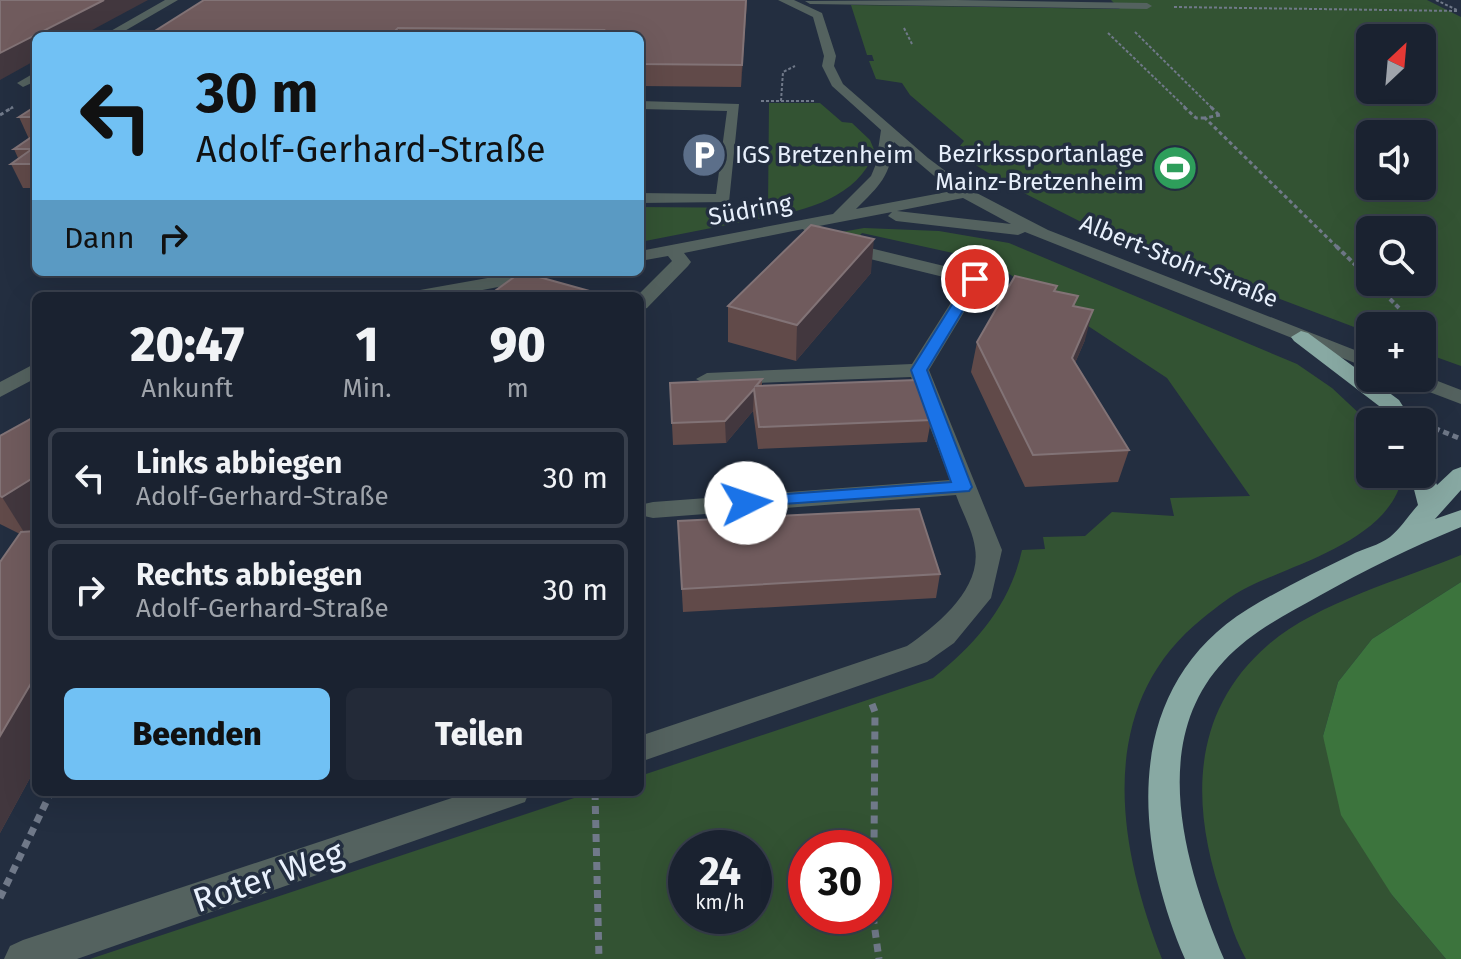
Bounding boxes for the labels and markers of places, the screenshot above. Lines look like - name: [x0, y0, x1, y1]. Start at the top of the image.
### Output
- parking icon: IGS Bretzenheim: [680, 131, 728, 179]
- place label: Bezirkssportanlage Mainz-Bretzenheim: [935, 140, 1144, 196]
- place label: IGS Bretzenheim: [735, 141, 914, 169]
- sports icon: Bezirkssportanlage Mainz-Bretzenheim: [1151, 144, 1199, 192]
- pin: [941, 245, 1009, 313]

